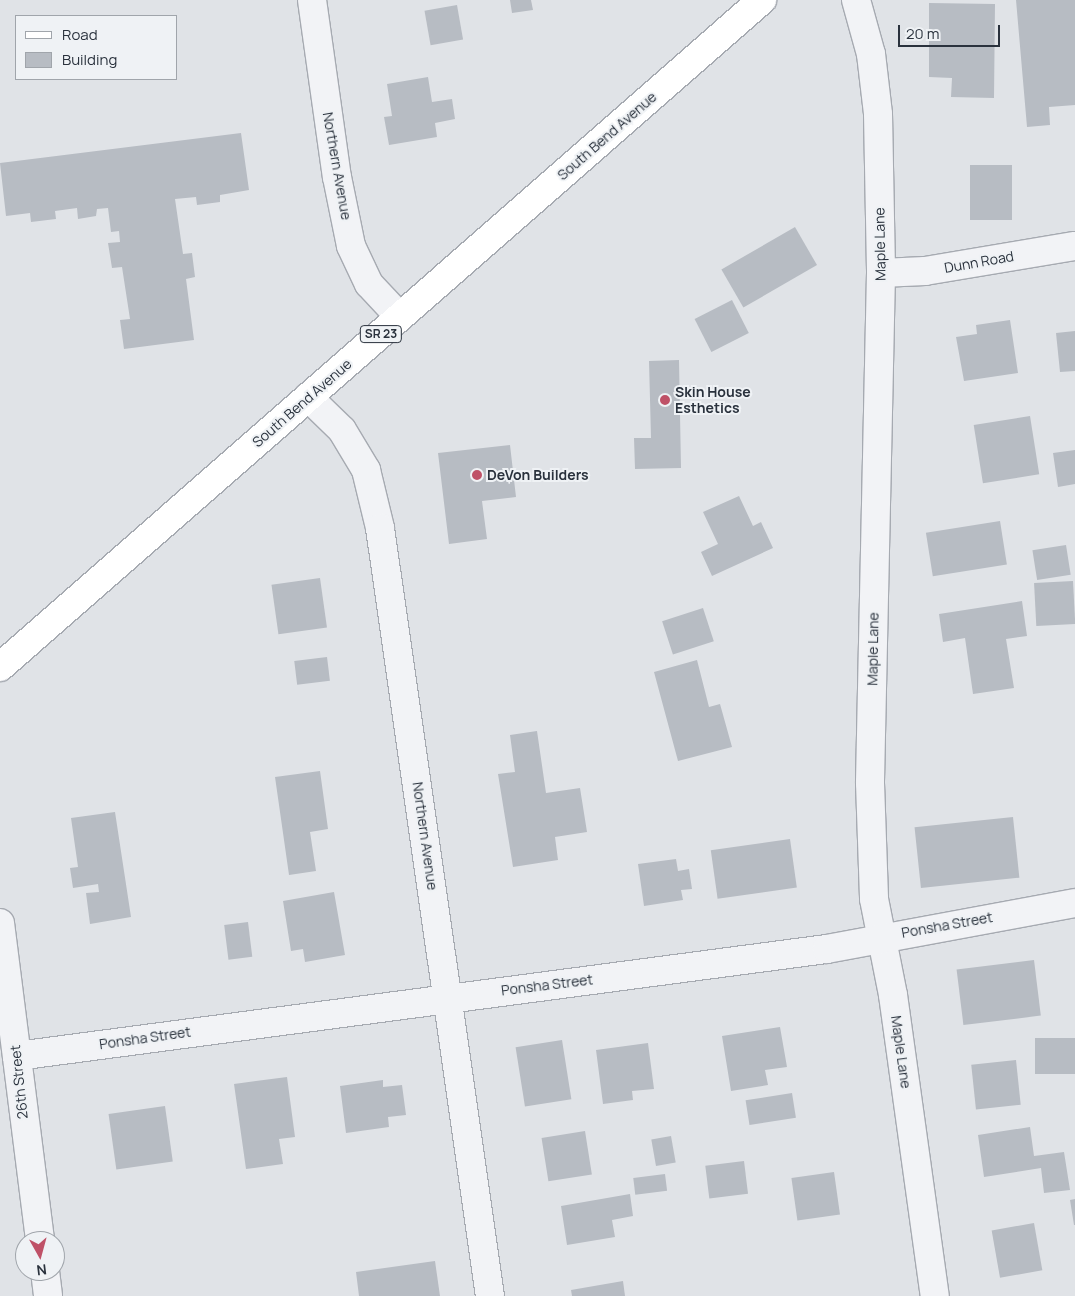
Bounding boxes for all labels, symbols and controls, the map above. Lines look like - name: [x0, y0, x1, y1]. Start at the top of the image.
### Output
- legend: [15, 15, 178, 80]
- scale bar: [900, 15, 1002, 47]
- text: 20 m: [906, 23, 939, 44]
- text: Road: [62, 24, 98, 45]
- text: Building: [62, 49, 117, 70]
- street label: South Bend Avenue: [554, 88, 660, 184]
- street label: Northern Avenue: [319, 111, 355, 221]
- street label: Maple Lane: [871, 207, 889, 281]
- street label: Dunn Road: [943, 248, 1015, 276]
- road number: SR 23: [360, 324, 402, 344]
- street label: South Bend Avenue: [249, 355, 355, 451]
- place label: Skin House Esthetics: [675, 384, 751, 417]
- marker: Skin House Esthetics: [659, 394, 671, 406]
- place label: DeVon Builders: [487, 467, 589, 483]
- marker: DeVon Builders: [471, 469, 483, 481]
- street label: Maple Lane: [864, 612, 882, 686]
- street label: Northern Avenue: [409, 781, 441, 891]
- street label: Ponsha Street: [900, 909, 994, 941]
- street label: Ponsha Street: [500, 971, 594, 999]
- street label: Maple Lane: [888, 1014, 914, 1090]
- street label: Ponsha Street: [98, 1023, 192, 1053]
- street label: 26th Street: [7, 1044, 31, 1120]
- north arrow: [15, 1231, 65, 1281]
- text: N: [36, 1260, 48, 1280]

